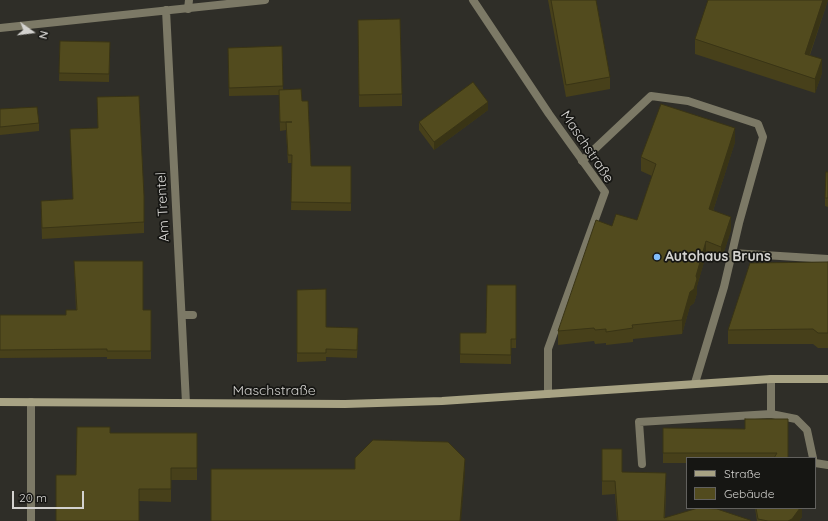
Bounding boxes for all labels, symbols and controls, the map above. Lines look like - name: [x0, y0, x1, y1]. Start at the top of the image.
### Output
- north arrow: [12, 12, 52, 52]
- text: N: [36, 29, 51, 41]
- street label: Maschstraße: [557, 108, 617, 186]
- street label: Am Trentel: [153, 172, 173, 242]
- place label: Autohaus Bruns: [665, 249, 771, 265]
- marker: Autohaus Bruns: [652, 252, 662, 262]
- street label: Maschstraße: [232, 383, 316, 399]
- legend: [686, 457, 816, 509]
- text: Straße: [724, 466, 761, 481]
- scale bar: [14, 483, 86, 509]
- text: Gebäude: [724, 486, 774, 501]
- text: 20 m: [19, 490, 47, 505]

